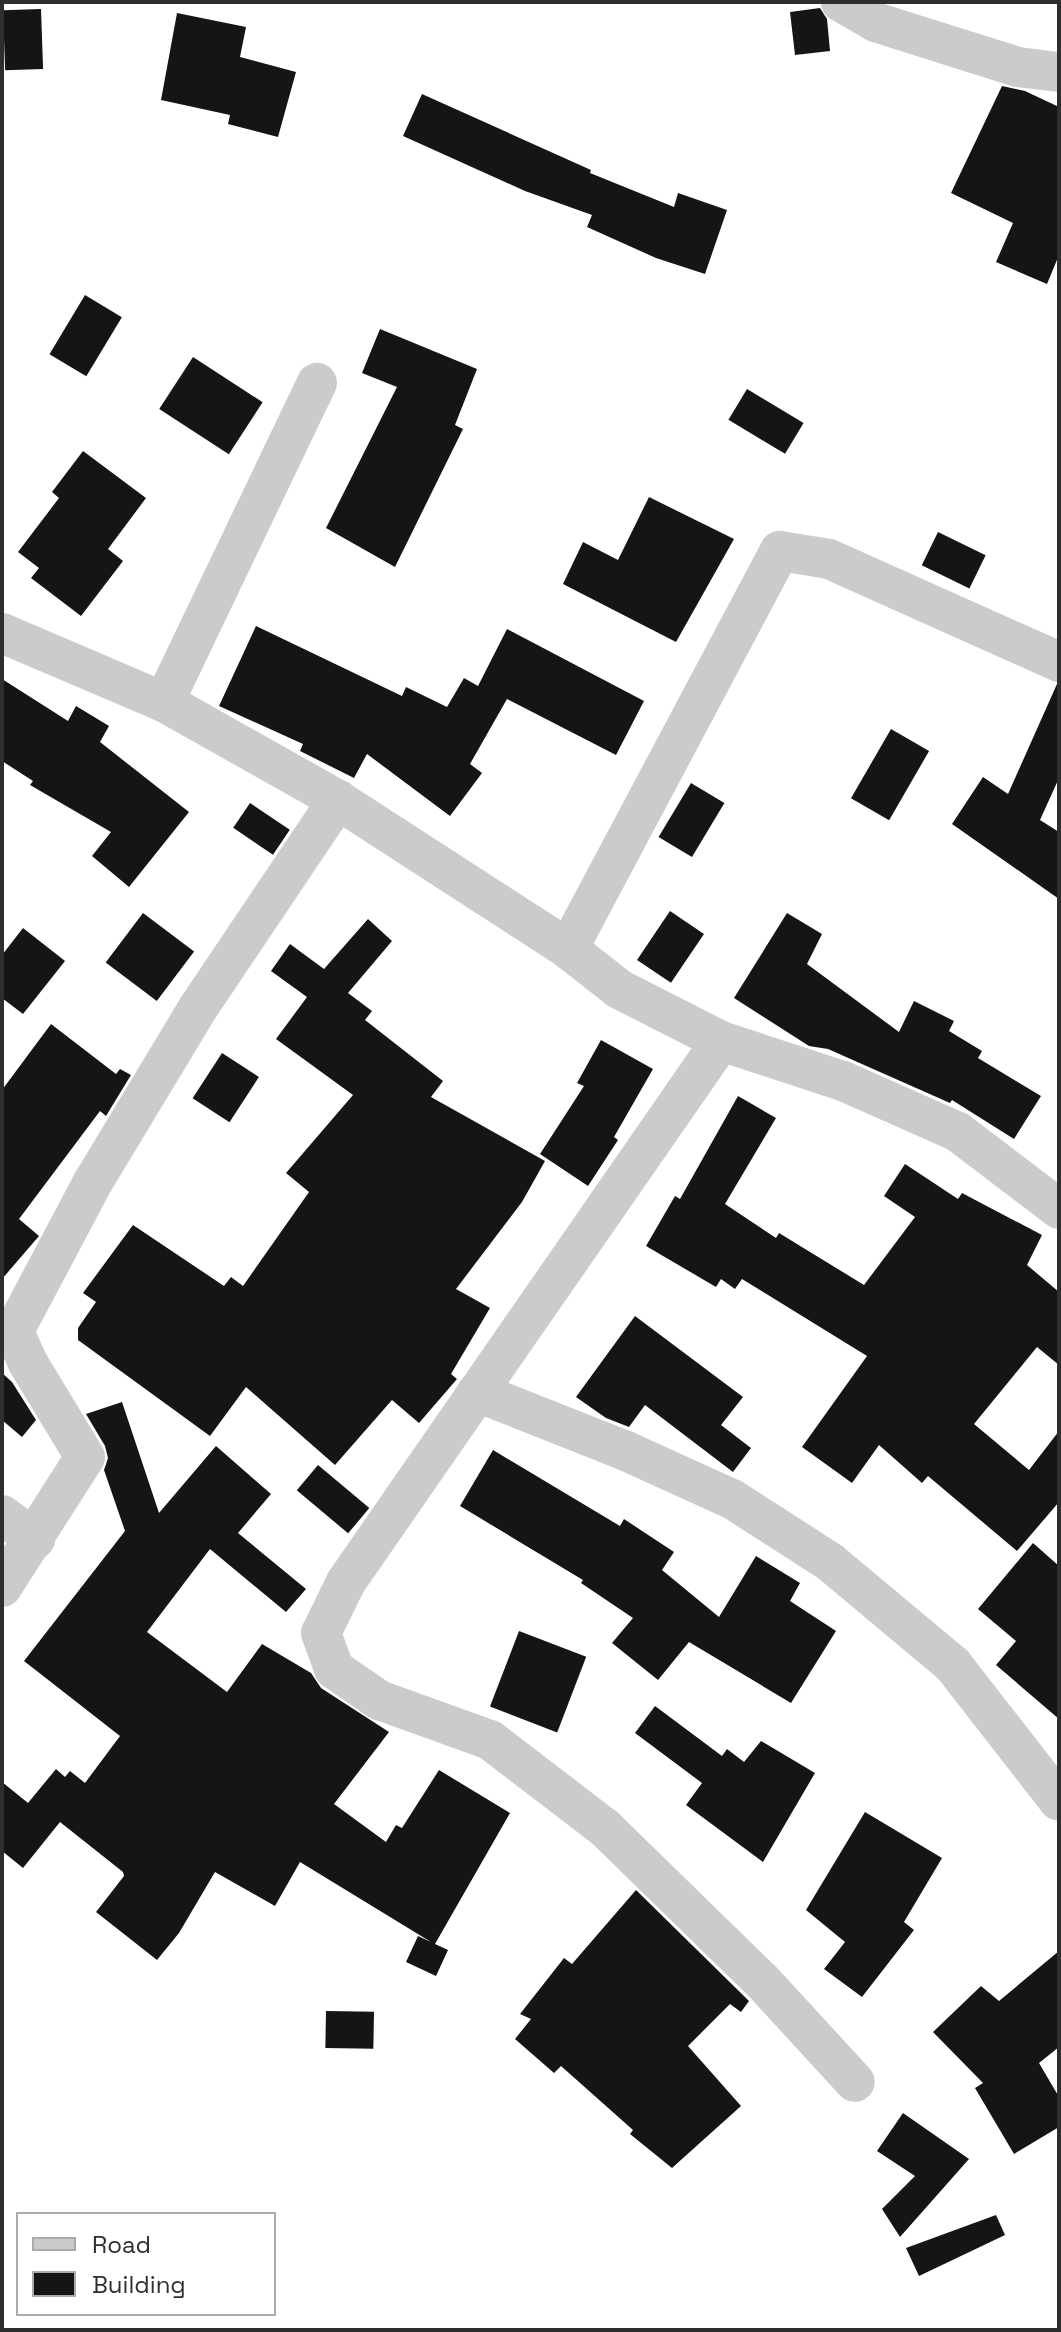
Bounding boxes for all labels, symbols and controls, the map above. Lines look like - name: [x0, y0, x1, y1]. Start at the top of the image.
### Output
- legend: [16, 2212, 276, 2316]
- text: Road: [92, 2229, 151, 2260]
- text: Building: [92, 2269, 186, 2300]

